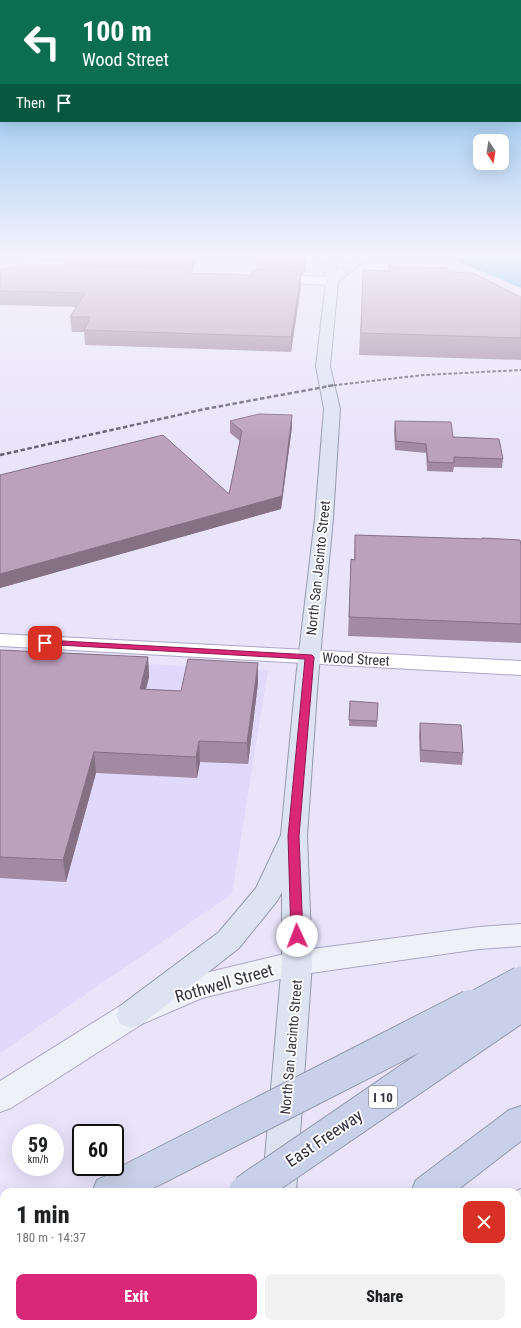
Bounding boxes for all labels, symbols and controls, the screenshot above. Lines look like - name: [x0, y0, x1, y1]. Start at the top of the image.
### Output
- text: 100 m: [82, 15, 152, 48]
- icon: left: [16, 16, 68, 68]
- text: Wood Street: [82, 49, 169, 70]
- icon: arrive: [53, 92, 75, 114]
- text: Then: [16, 94, 45, 112]
- north arrow: [473, 134, 509, 170]
- map controls: [473, 134, 509, 170]
- street label: North San Jacinto Street: [303, 500, 333, 636]
- pin: [28, 626, 62, 660]
- icon: arrive: [34, 632, 56, 654]
- street label: Wood Street: [322, 649, 390, 669]
- position arrow: [276, 915, 318, 957]
- street label: Rothwell Street: [173, 959, 275, 1007]
- street label: North San Jacinto Street: [277, 979, 305, 1115]
- road number: I 10: [369, 1086, 397, 1108]
- street label: East Freeway: [282, 1105, 366, 1171]
- speed limit sign: 60: [72, 1124, 124, 1176]
- text: 59: [28, 1133, 48, 1157]
- text: km/h: [28, 1154, 48, 1165]
- text: 1 min: [16, 1201, 70, 1229]
- button: close: [463, 1201, 505, 1243]
- text: 180 m · 14:37: [16, 1230, 86, 1245]
- button: Exit: [16, 1274, 257, 1320]
- button: Share: [265, 1274, 505, 1320]

